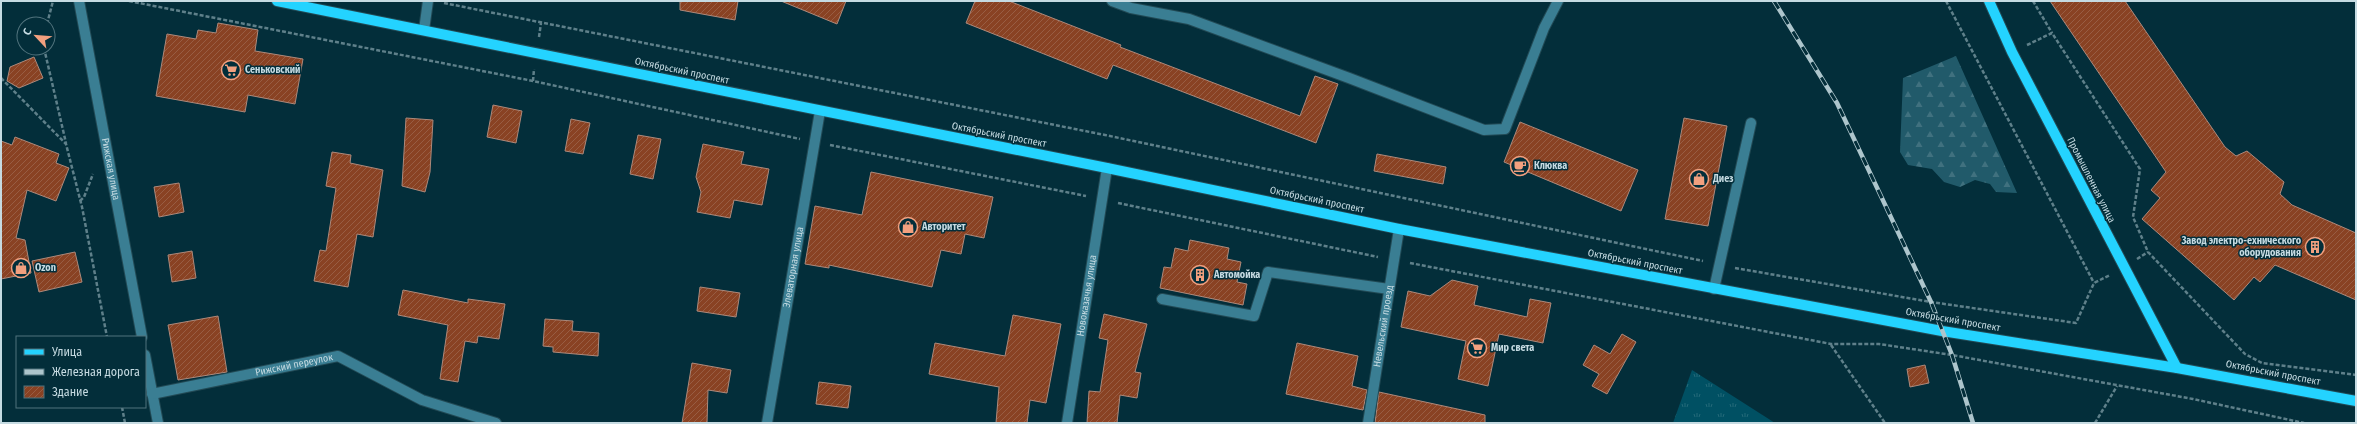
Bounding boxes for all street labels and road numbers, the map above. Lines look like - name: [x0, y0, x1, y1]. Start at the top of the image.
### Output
- street label: Октябрьский проспект: [634, 55, 731, 87]
- street label: Октябрьский проспект: [951, 120, 1048, 150]
- street label: Промышленная улица: [2064, 135, 2118, 225]
- street label: Рижская улица: [99, 137, 122, 201]
- street label: Октябрьский проспект: [1269, 184, 1366, 216]
- street label: Элеваторная улица: [781, 226, 806, 308]
- street label: Октябрьский проспект: [1587, 247, 1684, 277]
- street label: Новоказачья улица: [1075, 254, 1099, 337]
- street label: Невельский проезд: [1371, 284, 1396, 368]
- street label: Октябрьский проспект: [1905, 306, 2002, 334]
- street label: Рижский переулок: [254, 351, 334, 379]
- street label: Октябрьский проспект: [2225, 358, 2322, 388]

